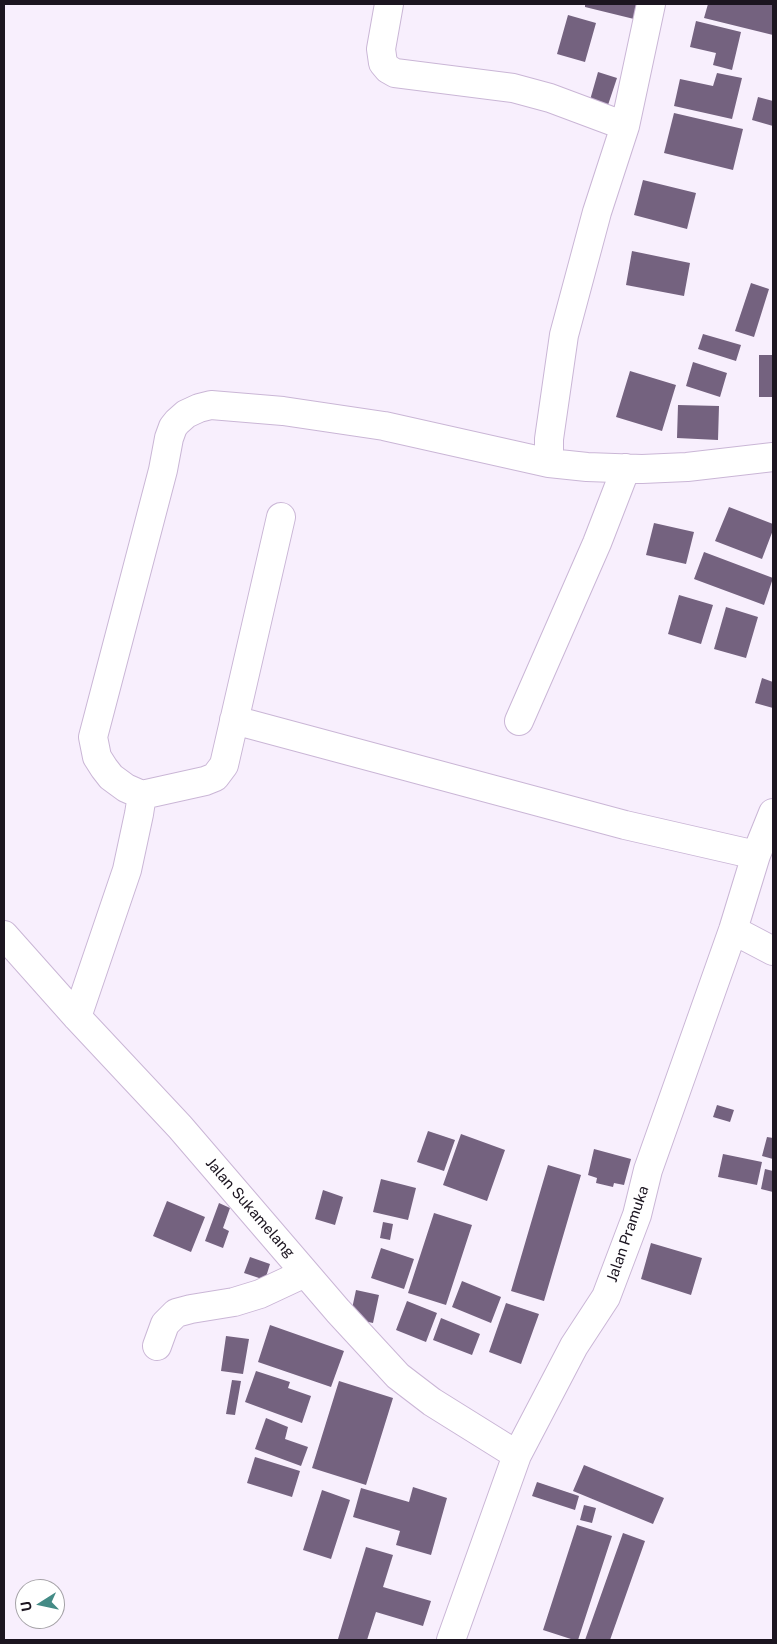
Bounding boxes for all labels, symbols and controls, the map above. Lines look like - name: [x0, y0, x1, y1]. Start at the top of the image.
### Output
- street label: Jalan Sukamelang: [202, 1154, 298, 1262]
- street label: Jalan Pramuka: [603, 1183, 653, 1285]
- north arrow: [15, 1579, 65, 1629]
- text: U: [17, 1600, 35, 1613]

